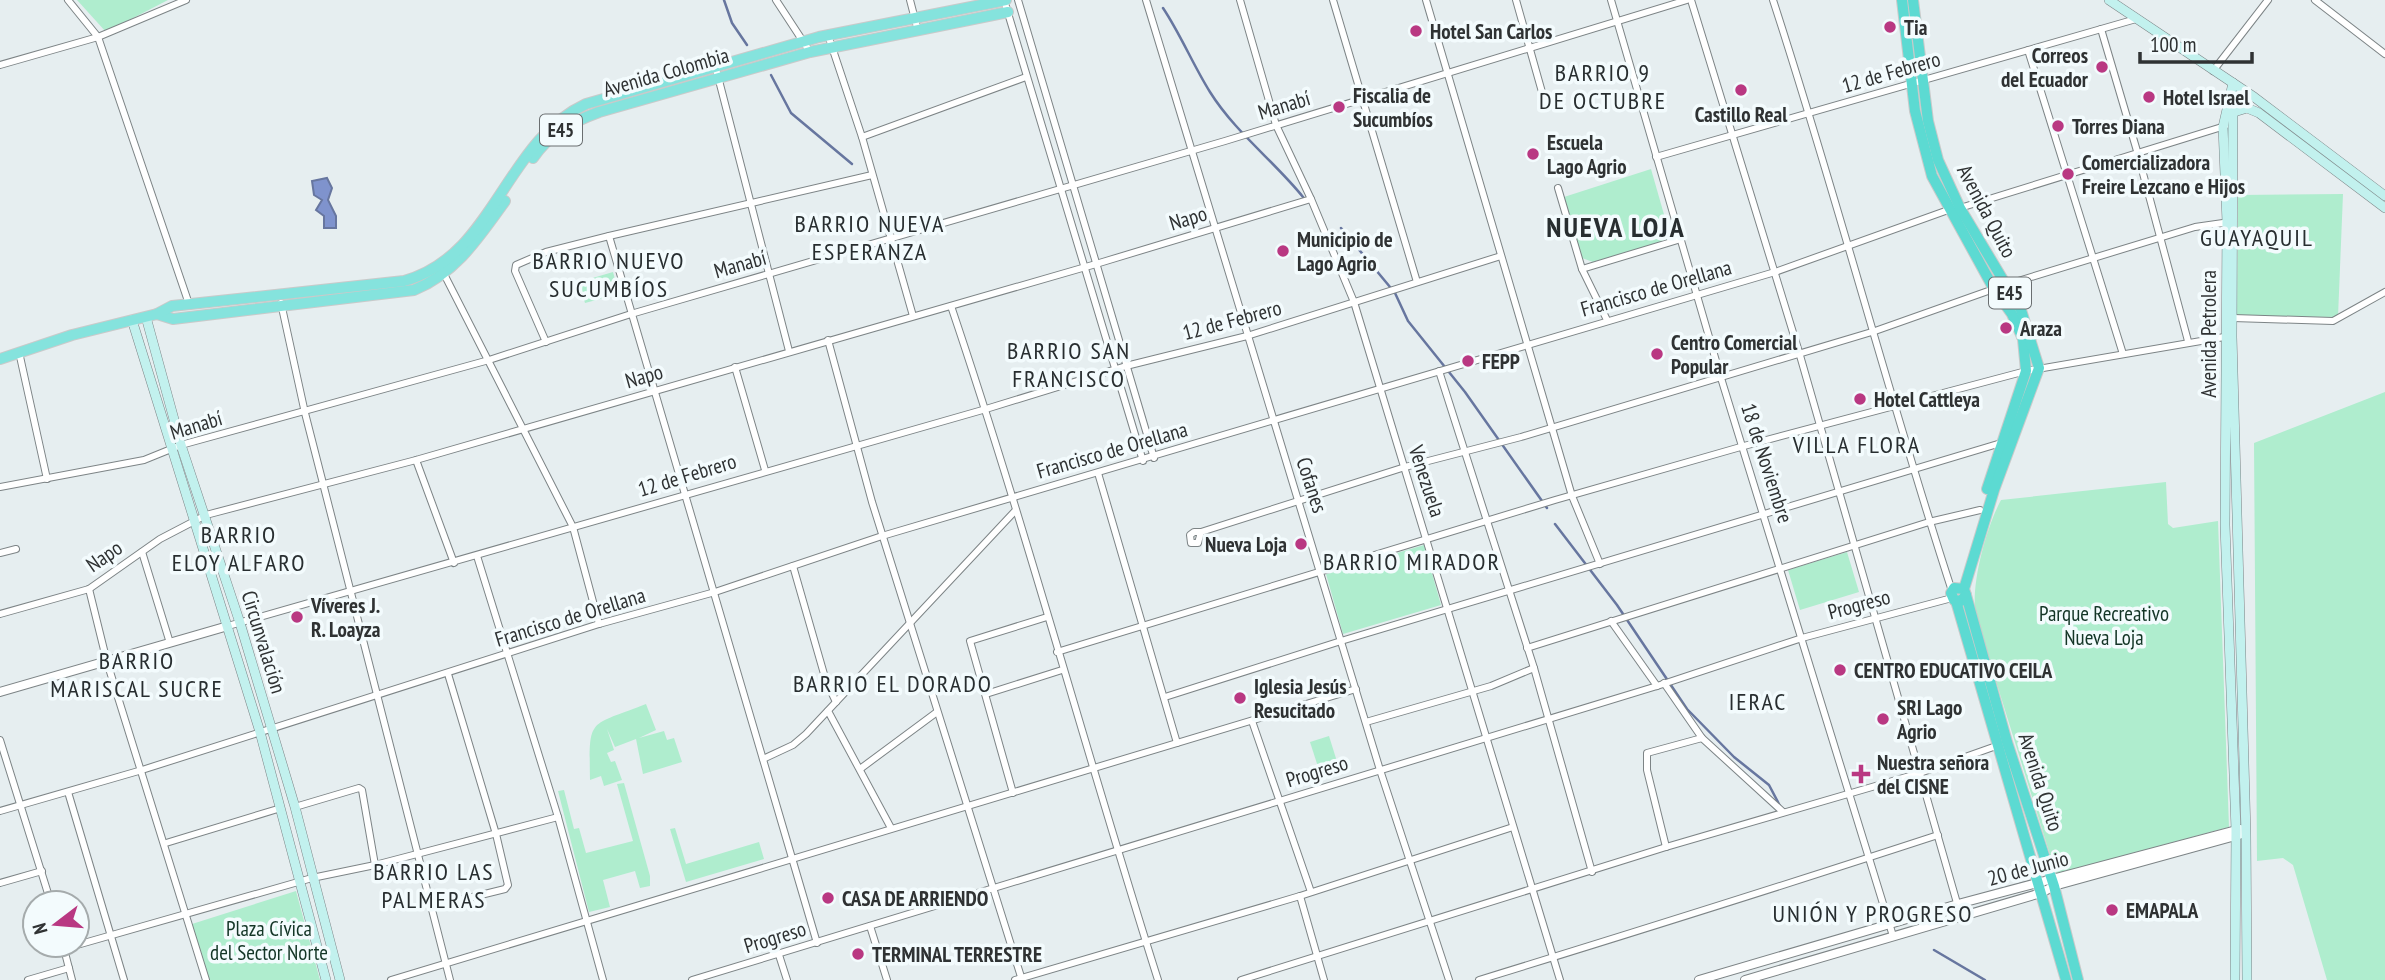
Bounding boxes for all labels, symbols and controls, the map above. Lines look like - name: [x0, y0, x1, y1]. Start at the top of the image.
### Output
- place label: Tia: [1904, 14, 1928, 41]
- place label: Hotel San Carlos: [1430, 18, 1552, 45]
- marker: Tia: [1882, 19, 1898, 35]
- scale bar: [2140, 21, 2252, 65]
- marker: Hotel San Carlos: [1408, 23, 1424, 39]
- text: 100 m: [2150, 31, 2196, 58]
- street label: Avenida Colombia: [600, 41, 732, 103]
- place label: Correos del Ecuador: [2001, 42, 2089, 93]
- street label: 12 de Febrero: [1839, 45, 1943, 99]
- district label: BARRIO 9 DE OCTUBRE: [1539, 57, 1667, 116]
- marker: Correos del Ecuador: [2094, 59, 2110, 75]
- place label: Fiscalia de Sucumbíos: [1353, 82, 1433, 133]
- marker: Castillo Real: [1733, 82, 1749, 98]
- street label: Manabí: [1255, 84, 1314, 126]
- place label: Hotel Israel: [2163, 84, 2250, 111]
- marker: Hotel Israel: [2141, 89, 2157, 105]
- marker: Fiscalia de Sucumbíos: [1331, 99, 1347, 115]
- place label: Castillo Real: [1695, 101, 1788, 128]
- place label: Torres Diana: [2072, 113, 2165, 140]
- road number: E45: [540, 114, 582, 146]
- marker: Torres Diana: [2050, 118, 2066, 134]
- place label: Escuela Lago Agrio: [1547, 129, 1627, 180]
- marker: Escuela Lago Agrio: [1525, 146, 1541, 162]
- place label: Comercializadora Freire Lezcano e Hijos: [2082, 149, 2245, 200]
- street label: Avenida Quito: [1951, 160, 2023, 262]
- marker: Comercializadora Freire Lezcano e Hijos: [2060, 166, 2076, 182]
- street label: Napo: [1166, 200, 1210, 236]
- district label: BARRIO NUEVA ESPERANZA: [795, 208, 945, 267]
- district label: NUEVA LOJA: [1546, 208, 1686, 245]
- district label: GUAYAQUIL: [2200, 222, 2314, 253]
- place label: Municipio de Lago Agrio: [1297, 226, 1393, 277]
- marker: Municipio de Lago Agrio: [1275, 243, 1291, 259]
- street label: Manabí: [711, 244, 770, 284]
- district label: BARRIO NUEVO SUCUMBÍOS: [533, 245, 686, 304]
- street label: Francisco de Orellana: [1577, 254, 1735, 322]
- street label: Avenida Petrolera: [2195, 270, 2222, 398]
- road number: E45: [1989, 278, 2031, 308]
- street label: 12 de Febrero: [1180, 294, 1284, 346]
- place label: Araza: [2019, 315, 2062, 342]
- marker: Araza: [1998, 320, 2014, 336]
- place label: Centro Comercial Popular: [1671, 329, 1798, 380]
- district label: BARRIO SAN FRANCISCO: [1007, 335, 1131, 394]
- marker: Centro Comercial Popular: [1649, 346, 1665, 362]
- place label: FEPP: [1482, 348, 1520, 375]
- marker: FEPP: [1460, 353, 1476, 369]
- street label: Napo: [622, 358, 666, 394]
- place label: Hotel Cattleya: [1874, 386, 1980, 413]
- marker: Hotel Cattleya: [1852, 391, 1868, 407]
- street label: 18 de Noviembre: [1735, 400, 1799, 526]
- street label: Manabí: [167, 404, 226, 446]
- street label: Francisco de Orellana: [1033, 416, 1191, 484]
- district label: VILLA FLORA: [1792, 429, 1921, 460]
- street label: Venezuela: [1402, 441, 1451, 520]
- street label: 12 de Febrero: [635, 447, 739, 503]
- street label: Cofanes: [1290, 454, 1334, 516]
- district label: BARRIO ELOY ALFARO: [172, 519, 306, 578]
- place label: Nueva Loja: [1205, 531, 1287, 558]
- street label: Napo: [81, 534, 127, 578]
- marker: Nueva Loja: [1293, 536, 1309, 552]
- district label: BARRIO MIRADOR: [1323, 546, 1501, 577]
- street label: Francisco de Orellana: [492, 581, 648, 653]
- street label: Progreso: [1825, 583, 1893, 625]
- street label: Circunvalación: [236, 587, 292, 697]
- place label: Víveres J. R. Loayza: [310, 592, 381, 643]
- park label: Parque Recreativo Nueva Loja: [2039, 600, 2169, 651]
- marker: Víveres J. R. Loayza: [289, 609, 305, 625]
- district label: BARRIO MARISCAL SUCRE: [50, 645, 224, 704]
- place label: CENTRO EDUCATIVO CEILA: [1854, 657, 2053, 684]
- marker: CENTRO EDUCATIVO CEILA: [1832, 662, 1848, 678]
- district label: BARRIO EL DORADO: [793, 668, 993, 699]
- place label: Iglesia Jesús Resucitado: [1254, 673, 1347, 724]
- district label: IERAC: [1729, 686, 1787, 717]
- marker: Iglesia Jesús Resucitado: [1232, 690, 1248, 706]
- place label: SRI Lago Agrio: [1896, 694, 1962, 745]
- marker: SRI Lago Agrio: [1875, 711, 1891, 727]
- street label: Avenida Quito: [2012, 729, 2070, 835]
- street label: Progreso: [1283, 749, 1351, 793]
- place label: Nuestra señora del CISNE: [1877, 749, 1990, 800]
- marker: Nuestra señora del CISNE: [1851, 764, 1871, 784]
- street label: 20 de Junio: [1985, 844, 2071, 892]
- district label: BARRIO LAS PALMERAS: [373, 856, 495, 915]
- place label: CASA DE ARRIENDO: [842, 885, 988, 912]
- north arrow: [21, 889, 91, 959]
- marker: CASA DE ARRIENDO: [820, 890, 836, 906]
- place label: EMAPALA: [2126, 897, 2199, 924]
- district label: UNIÓN Y PROGRESO: [1772, 898, 1974, 929]
- marker: EMAPALA: [2104, 902, 2120, 918]
- park label: Plaza Cívica del Sector Norte: [210, 915, 328, 966]
- street label: Progreso: [741, 915, 809, 959]
- text: N: [27, 920, 53, 937]
- place label: TERMINAL TERRESTRE: [872, 941, 1042, 968]
- marker: TERMINAL TERRESTRE: [850, 946, 866, 962]

